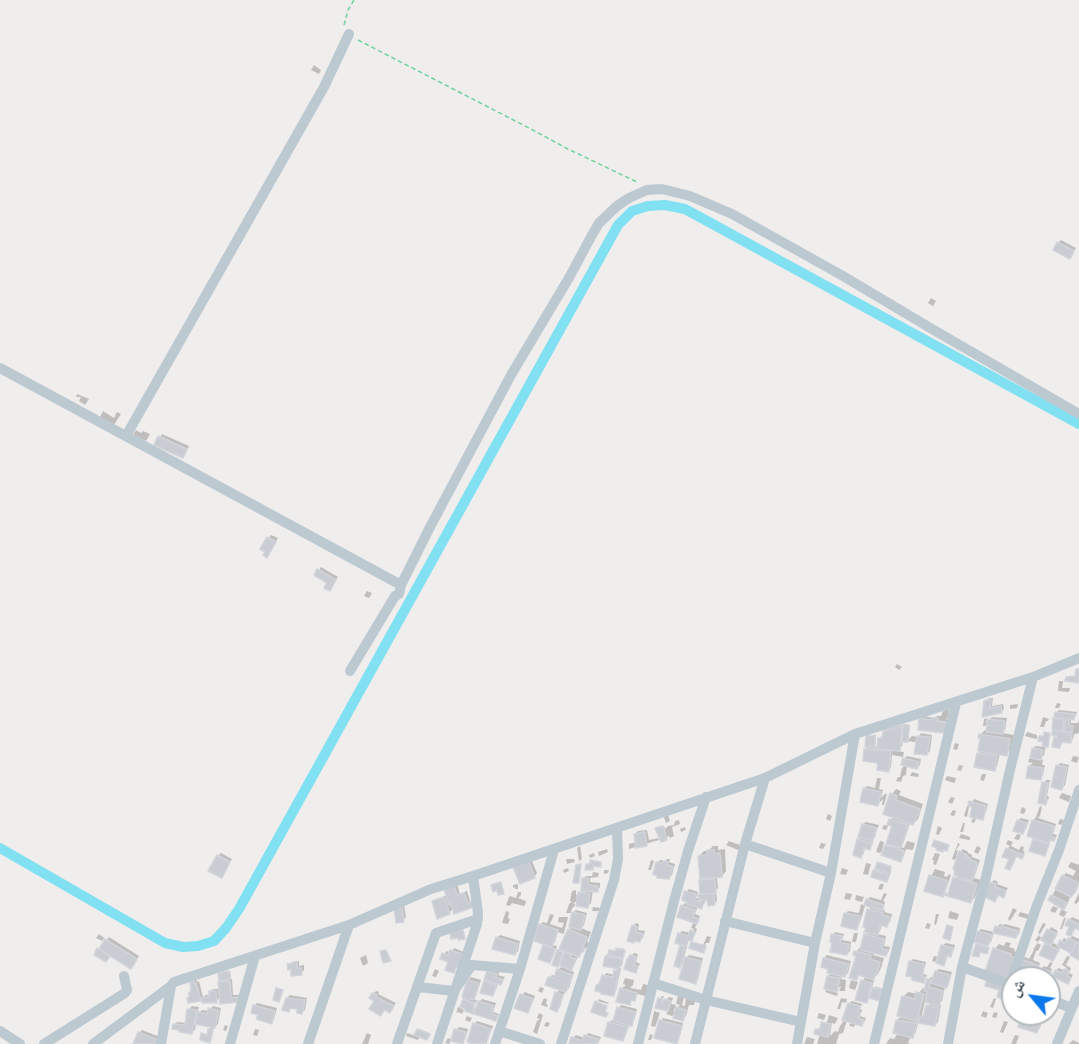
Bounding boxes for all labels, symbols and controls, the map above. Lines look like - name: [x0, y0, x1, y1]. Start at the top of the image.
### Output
- north arrow: [1001, 966, 1061, 1026]
- text: ش: [1002, 975, 1031, 1001]

